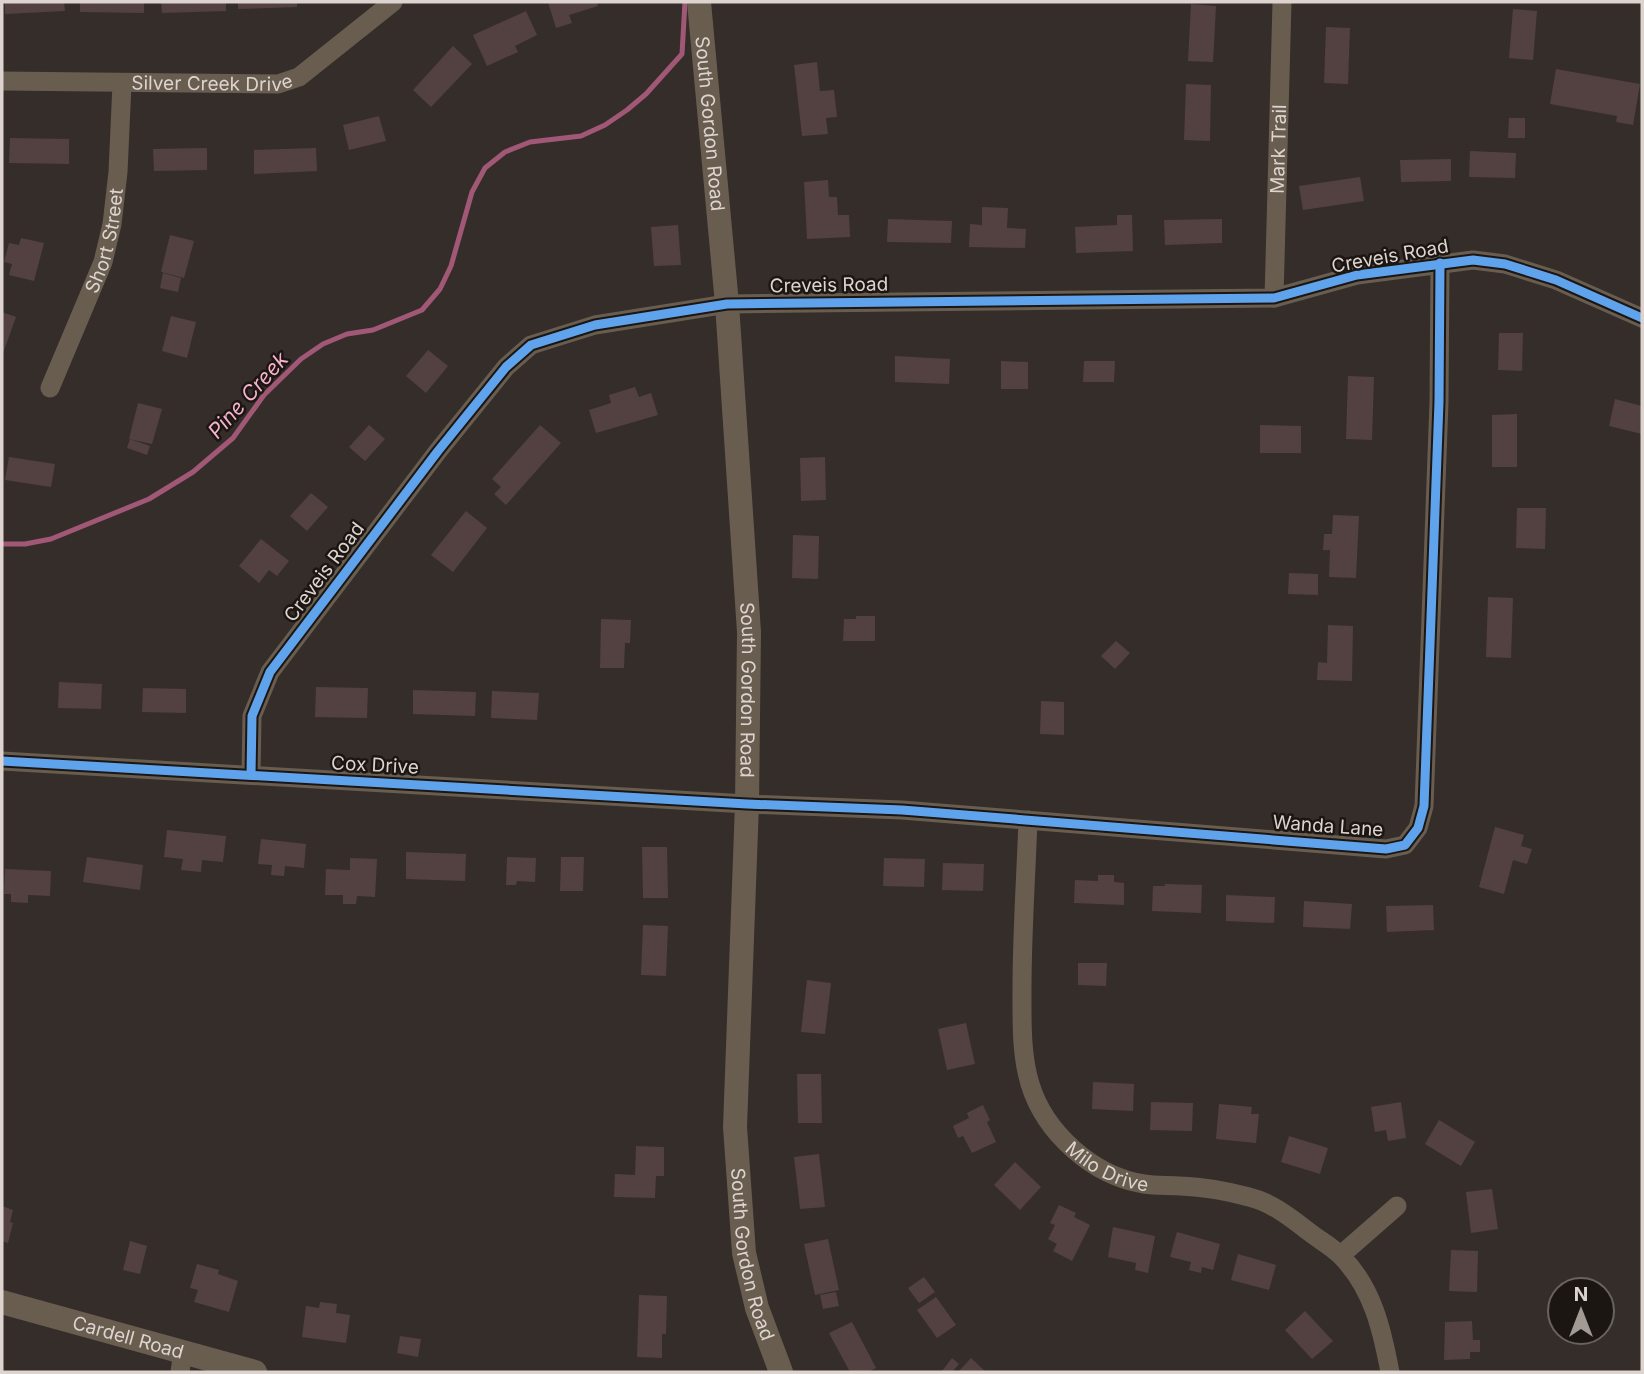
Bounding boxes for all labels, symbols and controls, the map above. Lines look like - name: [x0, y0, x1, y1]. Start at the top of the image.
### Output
- street label: South Gordon Road: [691, 35, 730, 212]
- street label: Silver Creek Drive: [131, 68, 295, 96]
- street label: Mark Trail: [1265, 104, 1291, 194]
- street label: Short Street: [80, 187, 128, 296]
- street label: Creveis Road: [1330, 234, 1450, 278]
- street label: Creveis Road: [769, 272, 889, 298]
- water label: Pine Creek: [203, 346, 294, 443]
- street label: Creveis Road: [279, 518, 369, 626]
- street label: South Gordon Road: [736, 601, 761, 778]
- street label: Cox Drive: [331, 751, 419, 779]
- street label: Wanda Lane: [1272, 811, 1384, 841]
- street label: Milo Drive: [1061, 1136, 1150, 1196]
- street label: South Gordon Road: [726, 1167, 780, 1344]
- north arrow: [1546, 1276, 1616, 1346]
- text: N: [1574, 1283, 1588, 1306]
- street label: Cardell Road: [70, 1311, 187, 1363]

